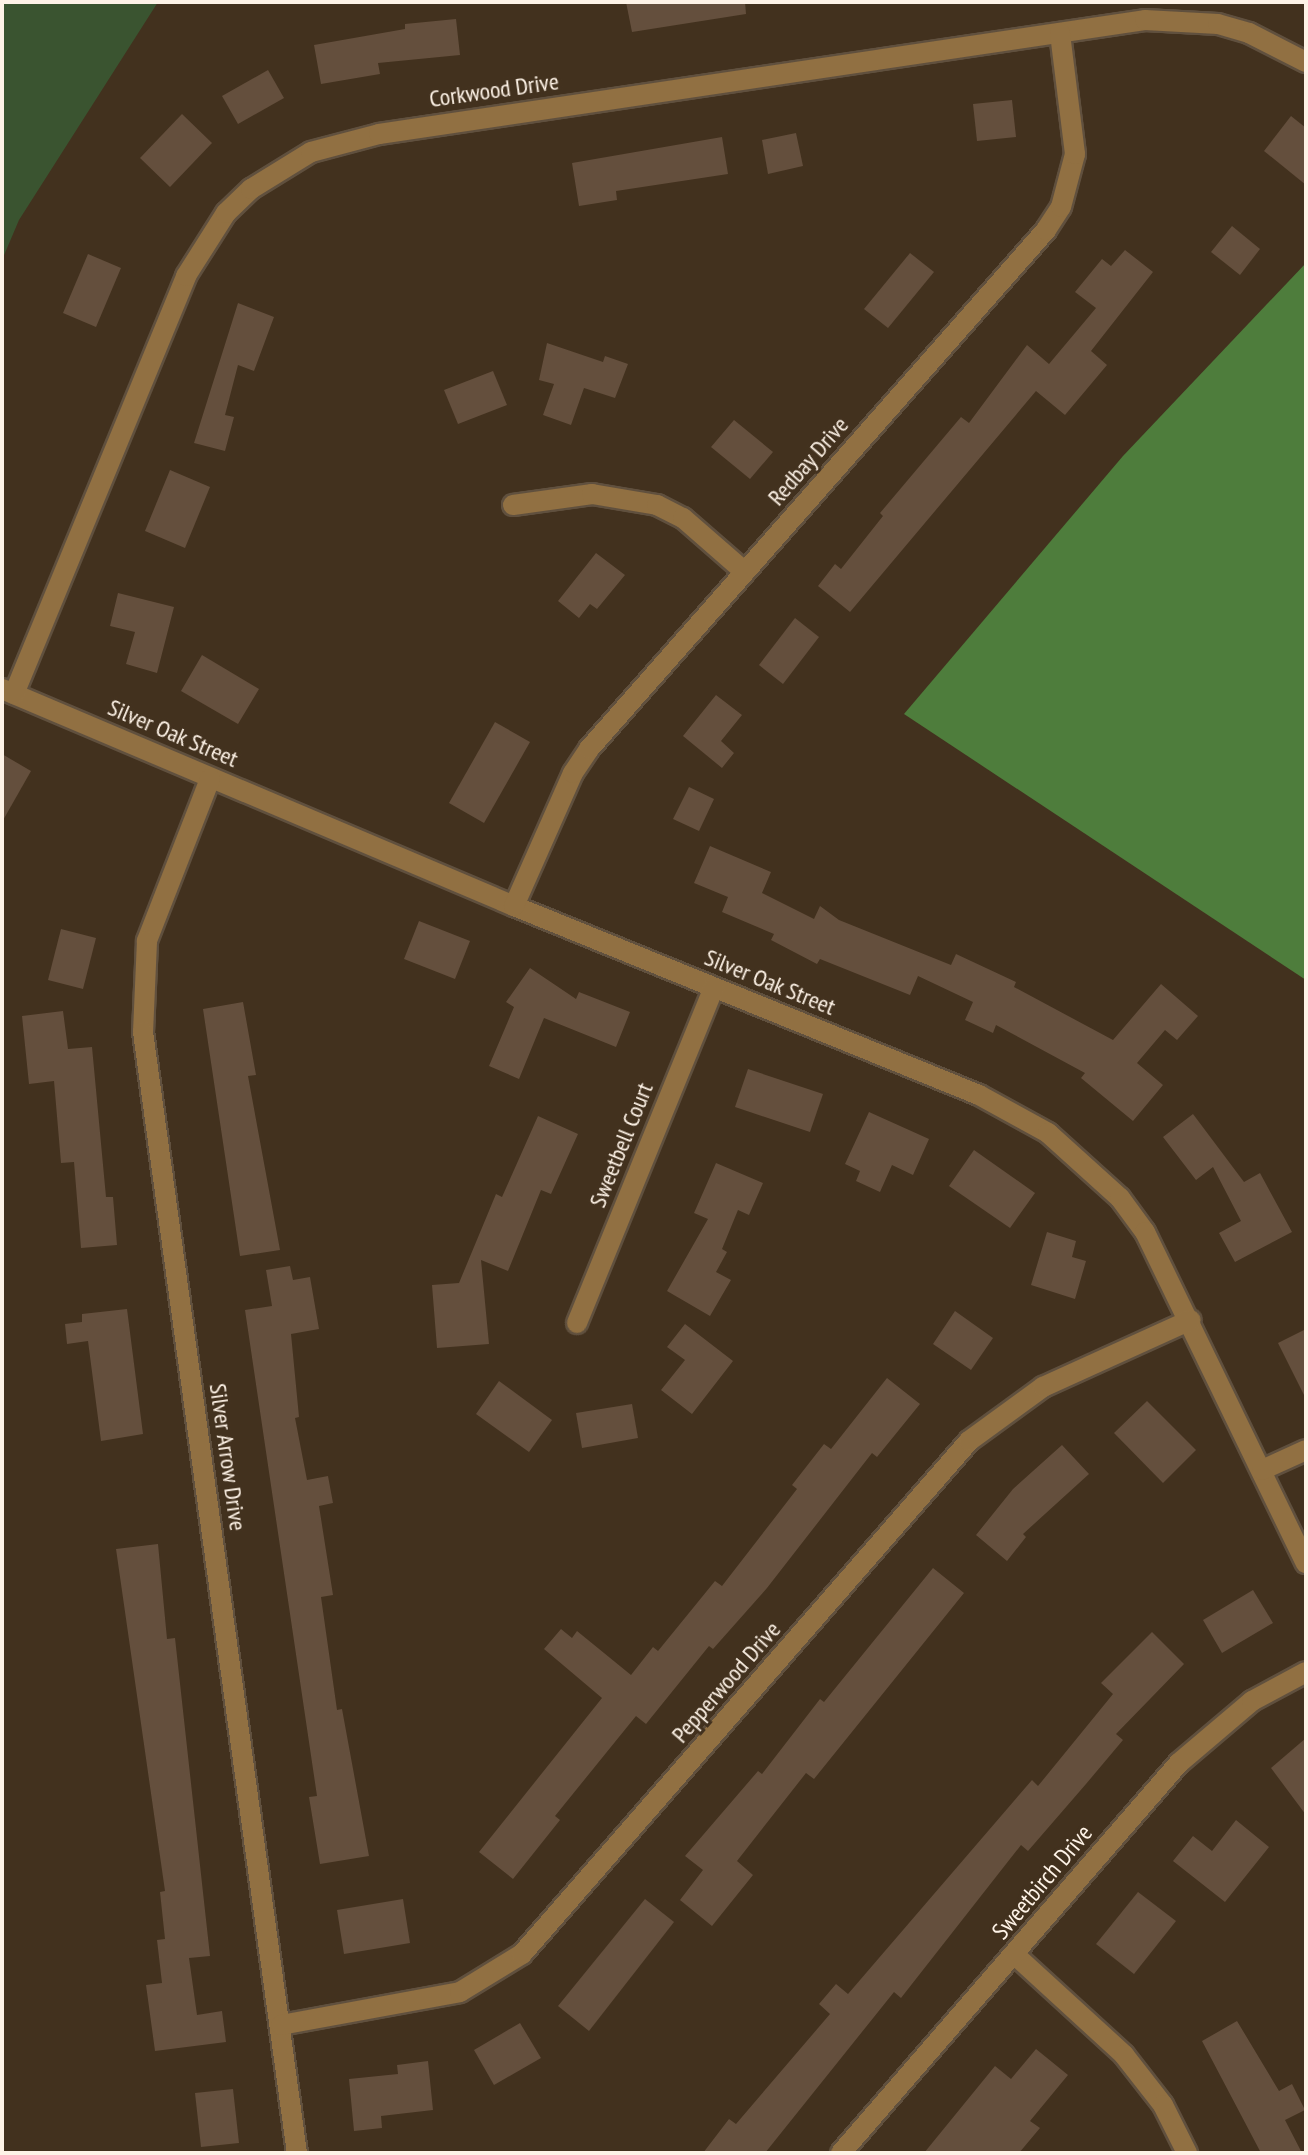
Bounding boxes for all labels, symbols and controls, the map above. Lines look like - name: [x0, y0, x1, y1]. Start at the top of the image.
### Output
- street label: Corkwood Drive: [427, 67, 561, 113]
- street label: Redbay Drive: [762, 411, 854, 511]
- street label: Silver Oak Street: [103, 693, 243, 773]
- street label: Silver Oak Street: [700, 943, 840, 1021]
- street label: Sweetbell Court: [583, 1078, 659, 1212]
- street label: Silver Arrow Drive: [203, 1381, 253, 1533]
- street label: Pepperwood Drive: [666, 1616, 786, 1748]
- street label: Sweetbirch Drive: [986, 1819, 1098, 1945]

